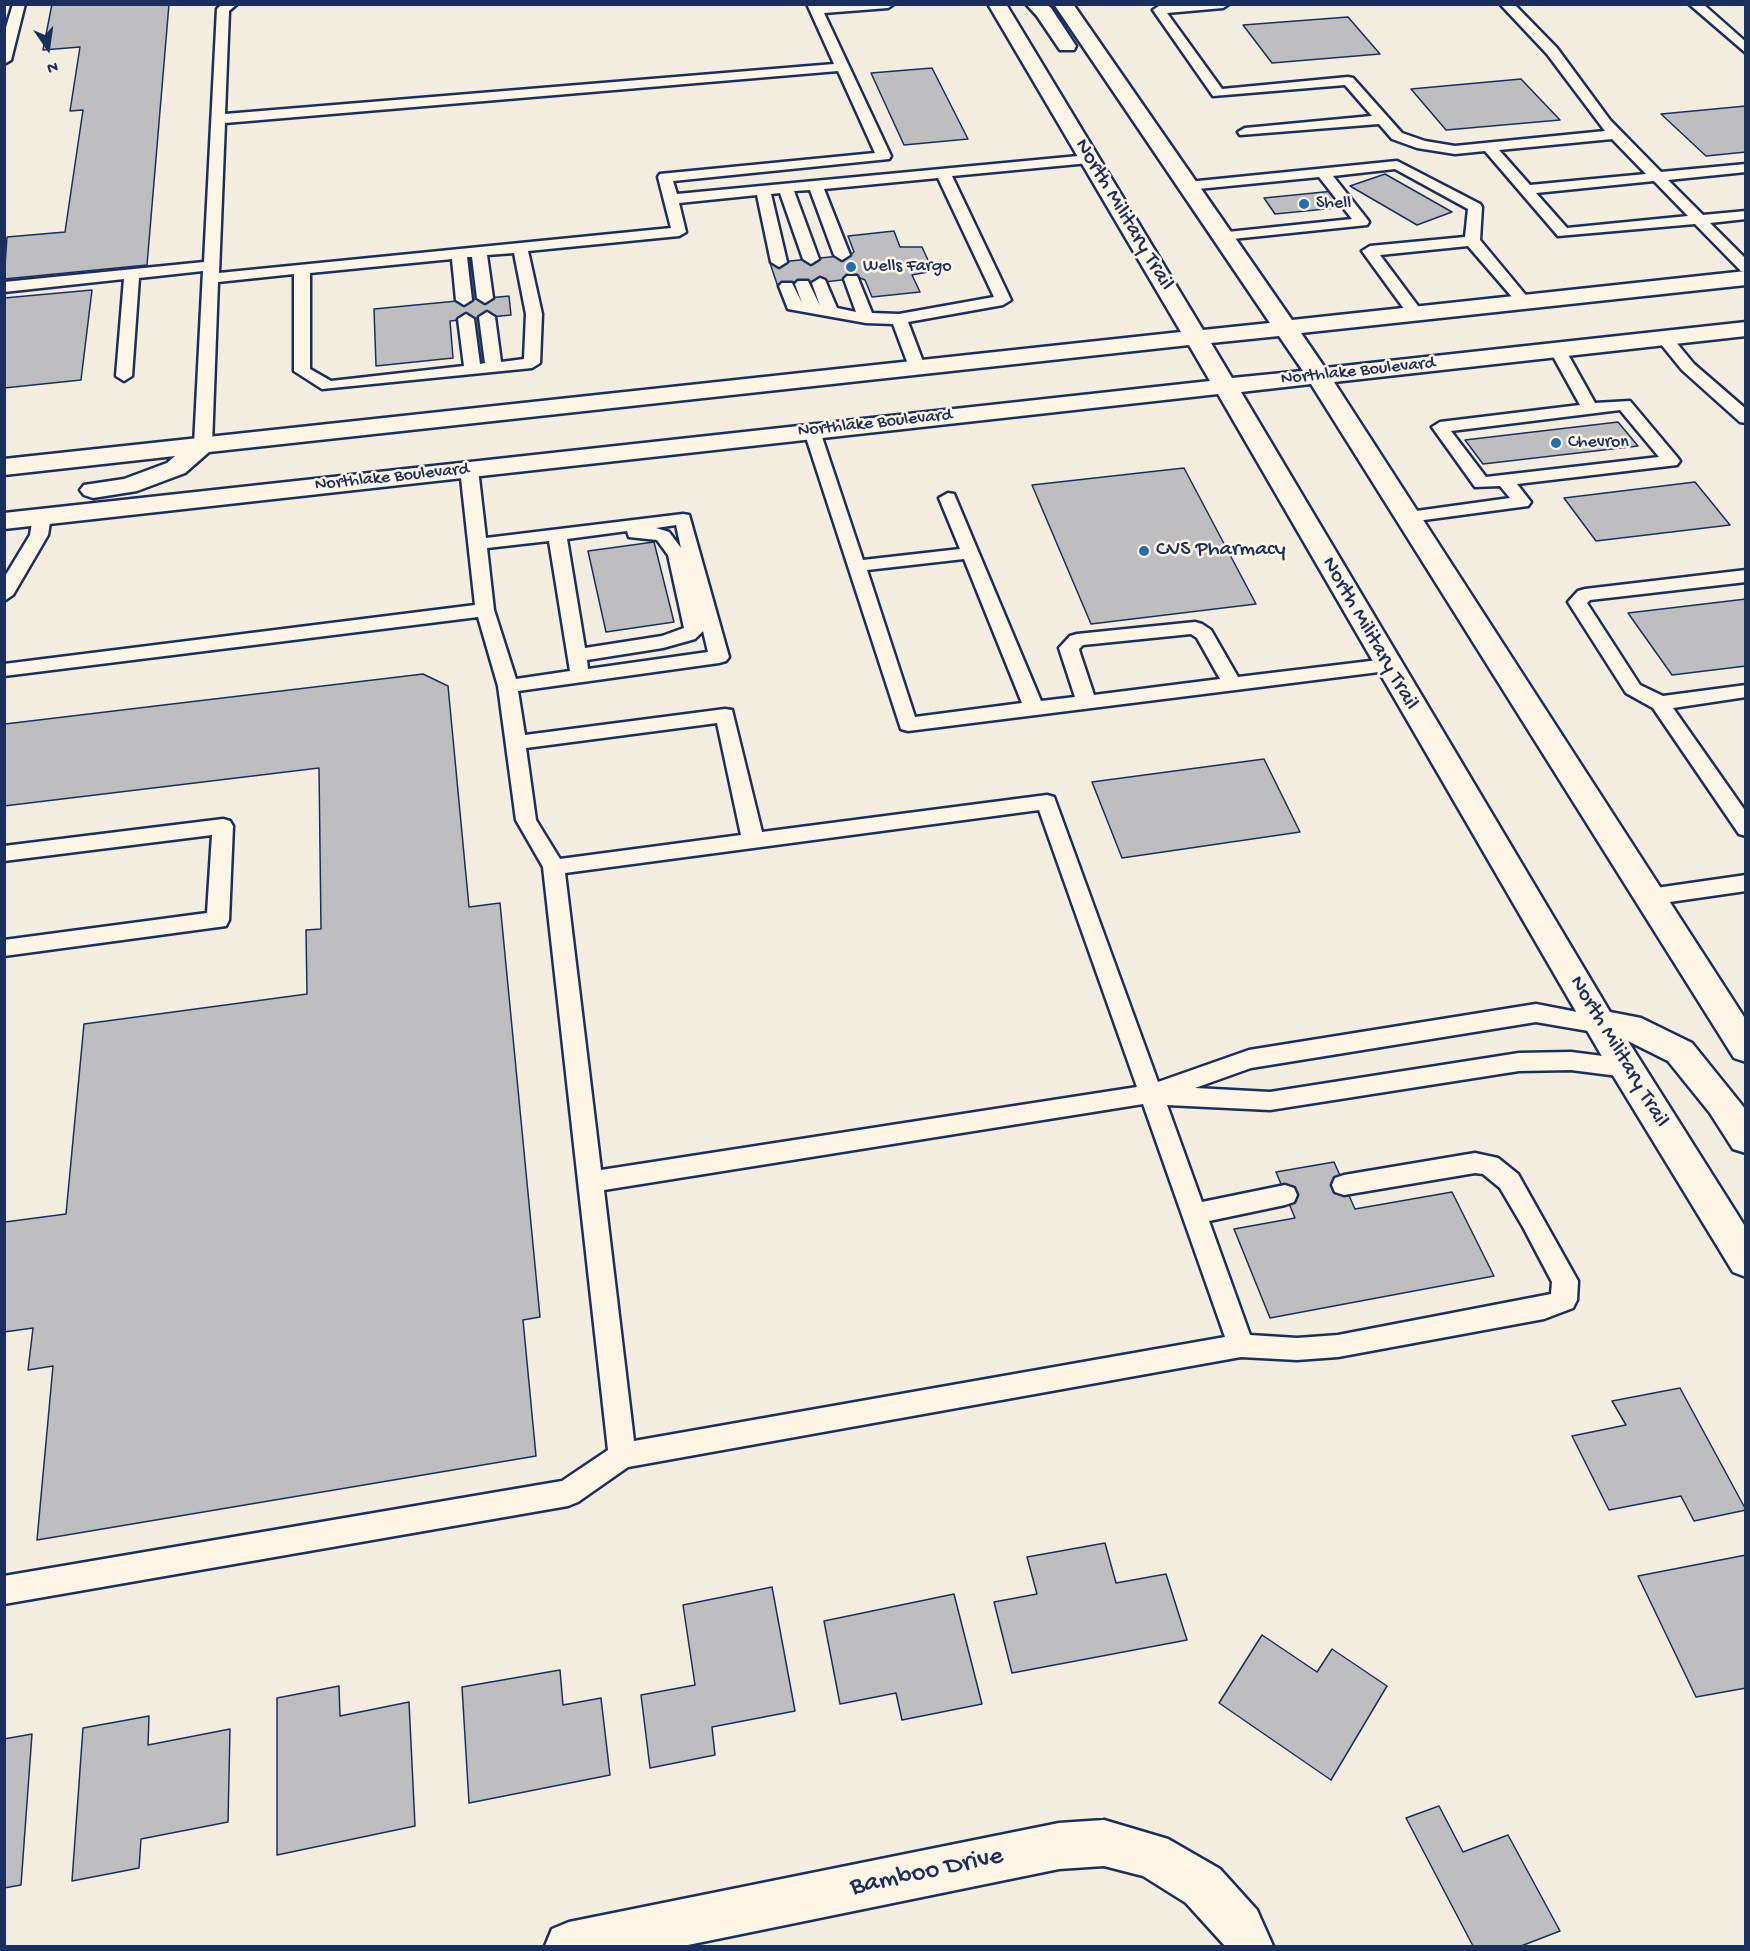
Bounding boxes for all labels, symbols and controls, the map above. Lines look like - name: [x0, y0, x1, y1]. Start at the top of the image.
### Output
- north arrow: [18, 18, 78, 78]
- text: N: [45, 56, 59, 76]
- street label: North Military Trail: [1067, 134, 1179, 296]
- place label: Shell: [1316, 193, 1351, 215]
- marker: Shell: [1297, 197, 1311, 211]
- place label: Wells Fargo: [863, 256, 952, 278]
- marker: Wells Fargo: [844, 260, 858, 274]
- street label: Northlake Boulevard: [1280, 353, 1436, 391]
- street label: Northlake Boulevard: [797, 405, 953, 443]
- place label: Chevron: [1568, 432, 1629, 454]
- marker: Chevron: [1549, 436, 1563, 450]
- street label: Northlake Boulevard: [314, 459, 470, 497]
- place label: CVS Pharmacy: [1156, 538, 1286, 564]
- marker: CVS Pharmacy: [1137, 544, 1151, 558]
- street label: North Military Trail: [1314, 553, 1424, 715]
- street label: North Military Trail: [1562, 971, 1674, 1133]
- street label: Bamboo Drive: [848, 1841, 1006, 1905]

